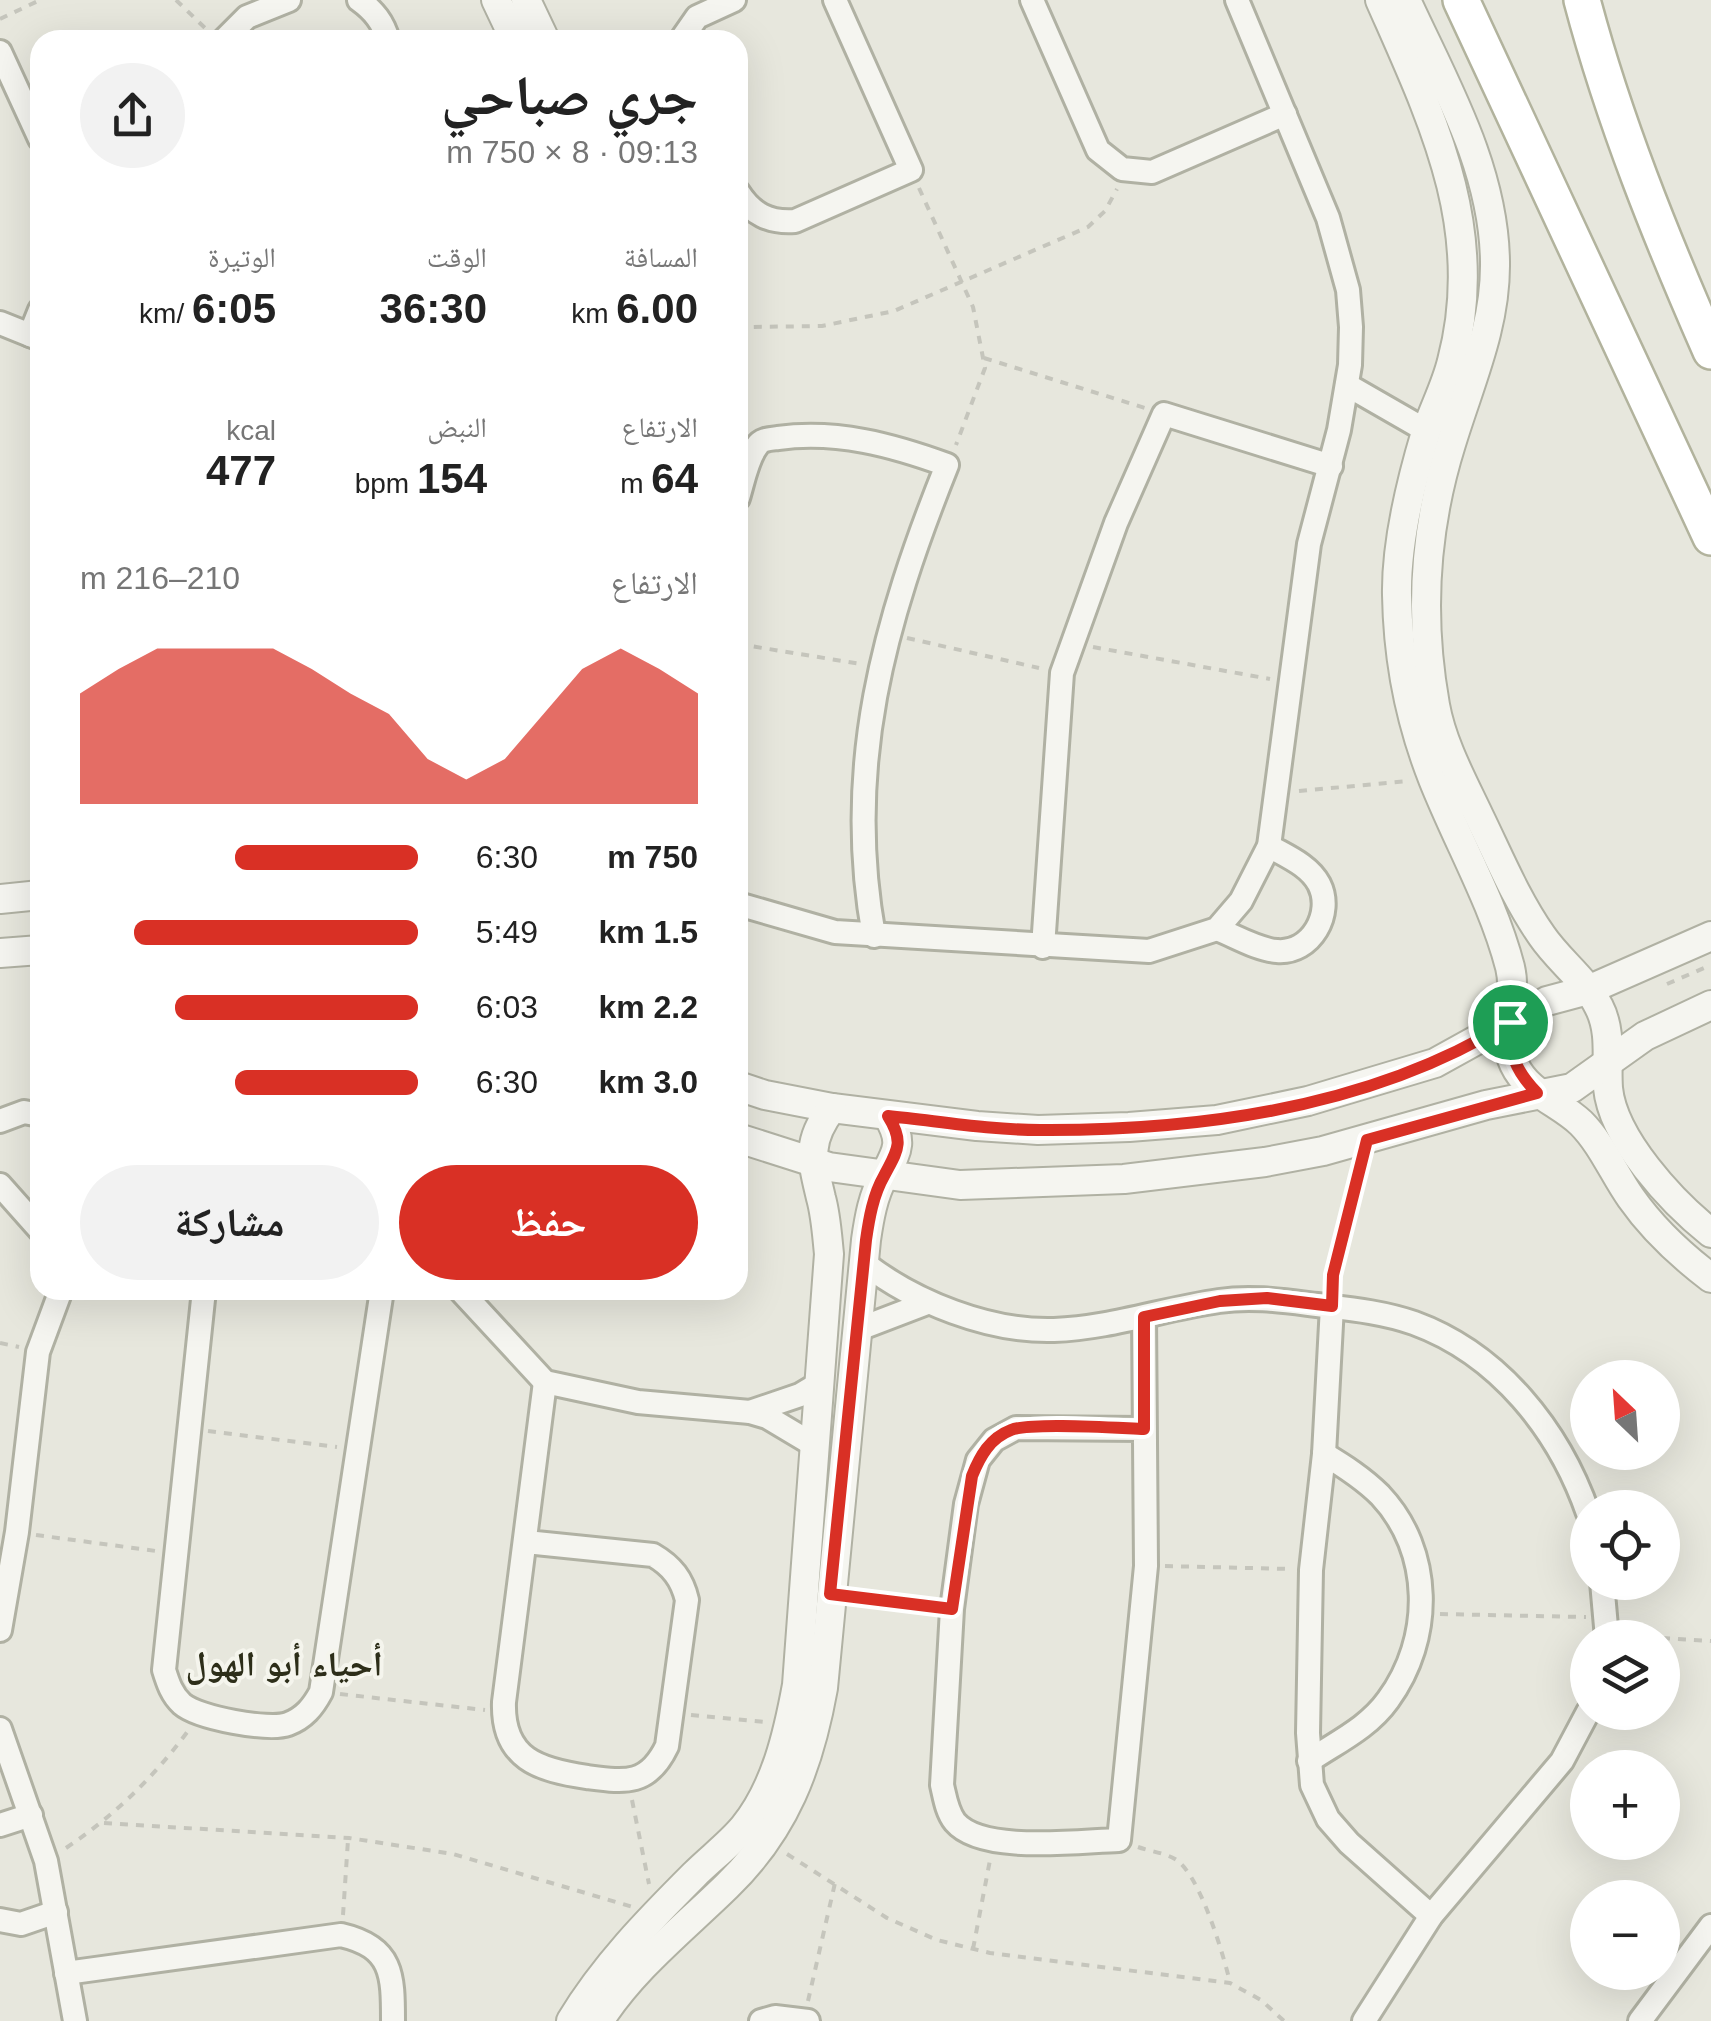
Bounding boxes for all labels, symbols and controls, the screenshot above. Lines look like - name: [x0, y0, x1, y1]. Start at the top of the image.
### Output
- button: share: [80, 63, 185, 168]
- text: جري صباحي: [441, 65, 698, 127]
- text: 09:13 · 8 × 750 m: [446, 134, 698, 170]
- text: الوتيرة: [208, 242, 276, 273]
- text: الوقت: [427, 242, 487, 273]
- text: المسافة: [624, 242, 698, 273]
- text: 6:05: [192, 285, 276, 332]
- text: 36:30: [380, 285, 487, 332]
- text: 6.00: [616, 285, 698, 332]
- text: /km: [139, 298, 192, 329]
- text: km: [571, 298, 616, 329]
- text: النبض: [427, 412, 487, 443]
- text: الارتفاع: [622, 412, 698, 443]
- text: kcal: [226, 415, 276, 446]
- text: 477: [206, 447, 276, 494]
- text: 154: [417, 455, 487, 502]
- text: 64: [651, 455, 698, 502]
- text: bpm: [355, 468, 417, 499]
- text: m: [620, 468, 651, 499]
- text: 210–216 m: [80, 560, 240, 596]
- text: الارتفاع: [611, 565, 698, 601]
- text: 6:30: [476, 839, 538, 875]
- text: 750 m: [607, 839, 698, 875]
- text: 5:49: [476, 914, 538, 950]
- text: 1.5 km: [598, 914, 698, 950]
- pin: [1468, 980, 1553, 1065]
- text: 6:03: [476, 989, 538, 1025]
- text: 2.2 km: [598, 989, 698, 1025]
- icon: arrive: [1483, 995, 1538, 1050]
- text: 6:30: [476, 1064, 538, 1100]
- text: 3.0 km: [598, 1064, 698, 1100]
- button: مشاركة: [80, 1165, 379, 1280]
- button: حفظ: [399, 1165, 698, 1280]
- north arrow: [1570, 1360, 1680, 1470]
- map controls: [1570, 1360, 1680, 1990]
- button: locate: [1570, 1490, 1680, 1600]
- button: layers: [1570, 1620, 1680, 1730]
- district label: أحياء أبو الهول: [185, 1642, 383, 1685]
- button: +: [1570, 1750, 1680, 1860]
- button: −: [1570, 1880, 1680, 1990]

